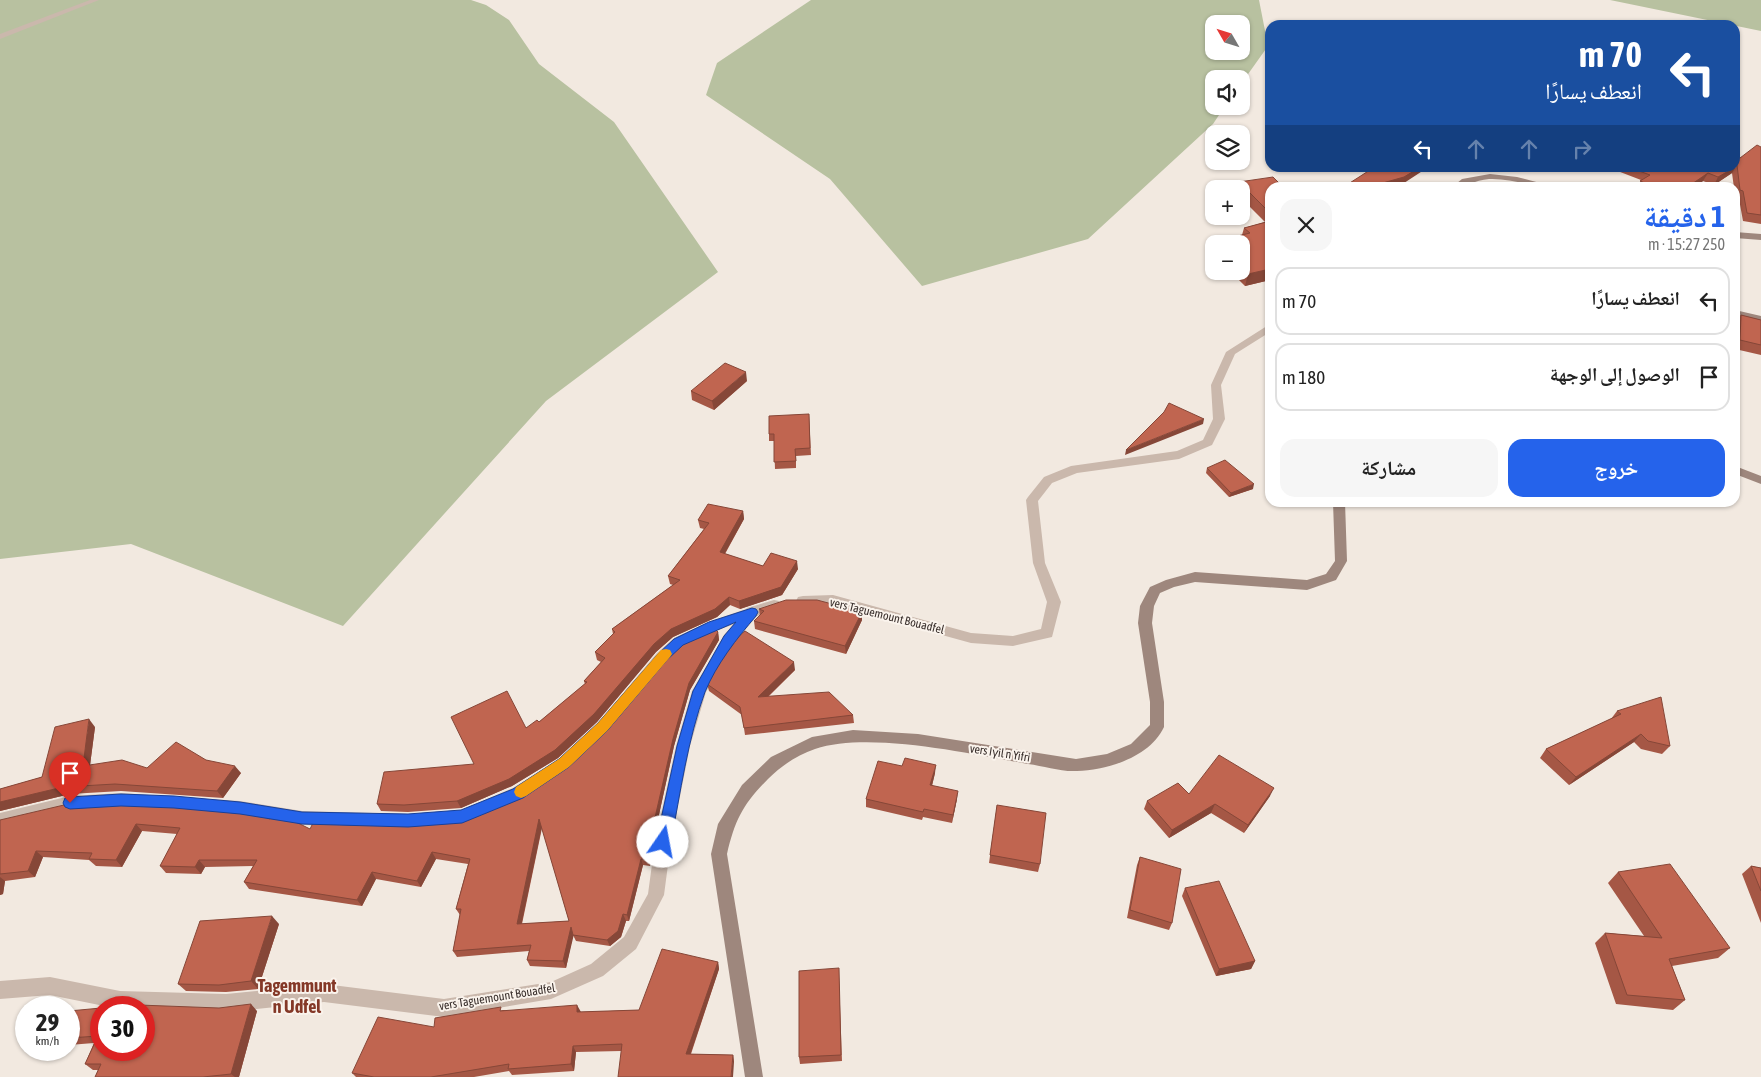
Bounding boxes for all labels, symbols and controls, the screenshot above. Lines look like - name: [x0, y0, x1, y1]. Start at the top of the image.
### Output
- north arrow: [1205, 15, 1250, 60]
- map controls: [1205, 15, 1250, 280]
- text: 70 m: [1579, 34, 1642, 74]
- icon: left: [1660, 40, 1725, 105]
- button: sound: [1205, 70, 1250, 115]
- text: انعطف يسارًا: [1545, 78, 1642, 104]
- button: layers: [1205, 125, 1250, 170]
- icon: left: [1409, 135, 1437, 163]
- icon: ahead: [1462, 135, 1490, 163]
- icon: ahead: [1515, 135, 1543, 163]
- icon: right: [1568, 135, 1596, 163]
- button: +: [1205, 180, 1250, 225]
- button: close: [1280, 199, 1332, 251]
- text: 1 دقيقة: [1644, 199, 1725, 233]
- button: −: [1205, 235, 1250, 280]
- text: 250 m · 15:27: [1648, 235, 1725, 253]
- text: انعطف يسارًا: [1591, 287, 1680, 309]
- icon: left: [1695, 287, 1723, 315]
- text: 70 m: [1282, 290, 1316, 312]
- text: الوصول إلى الوجهة: [1550, 363, 1680, 385]
- icon: arrive: [1695, 363, 1723, 391]
- text: 180 m: [1282, 366, 1325, 388]
- button: مشاركة: [1280, 439, 1498, 497]
- button: خروج: [1508, 439, 1725, 497]
- street label: vers Taguemount Bouadfel: [828, 595, 946, 637]
- street label: vers Iγil n Yifri: [969, 741, 1031, 765]
- pin: [49, 752, 91, 803]
- icon: arrive: [56, 759, 84, 787]
- position arrow: [636, 815, 688, 867]
- district label: Tagemmunt n Udfel: [257, 975, 337, 1017]
- street label: vers Taguemount Bouadfel: [438, 981, 557, 1013]
- speed limit sign: 30: [90, 996, 155, 1061]
- text: 29: [36, 1008, 59, 1036]
- text: km/h: [36, 1034, 59, 1048]

